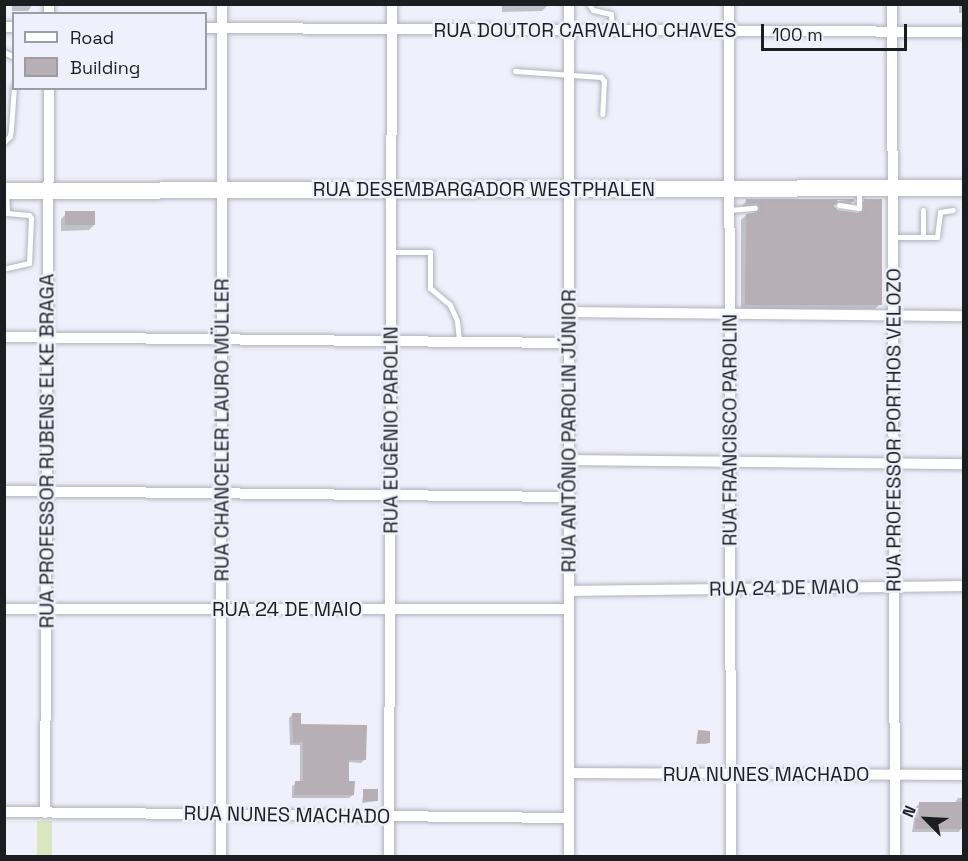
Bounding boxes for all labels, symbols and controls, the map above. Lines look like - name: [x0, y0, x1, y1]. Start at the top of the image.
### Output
- legend: [12, 12, 207, 90]
- scale bar: [764, 12, 910, 50]
- street label: RUA DOUTOR CARVALHO CHAVES: [433, 18, 737, 42]
- text: 100 m: [772, 23, 823, 46]
- text: Road: [70, 26, 114, 49]
- text: Building: [70, 56, 140, 79]
- street label: RUA DESEMBARGADOR WESTPHALEN: [313, 177, 655, 201]
- street label: RUA PROFESSOR PORTHOS VELOZO: [882, 268, 906, 592]
- street label: RUA PROFESSOR RUBENS ELKE BRAGA: [35, 273, 59, 629]
- street label: RUA CHANCELER LAURO MÜLLER: [210, 278, 234, 582]
- street label: RUA ANTÔNIO PAROLIN JÚNIOR: [557, 289, 581, 573]
- street label: RUA FRANCISCO PAROLIN: [718, 314, 742, 546]
- street label: RUA EUGÊNIO PAROLIN: [379, 326, 403, 534]
- street label: RUA 24 DE MAIO: [709, 575, 859, 601]
- street label: RUA 24 DE MAIO: [212, 597, 362, 621]
- street label: RUA NUNES MACHADO: [663, 762, 869, 786]
- north arrow: [896, 789, 956, 849]
- street label: RUA NUNES MACHADO: [183, 801, 391, 829]
- text: N: [897, 802, 921, 821]

